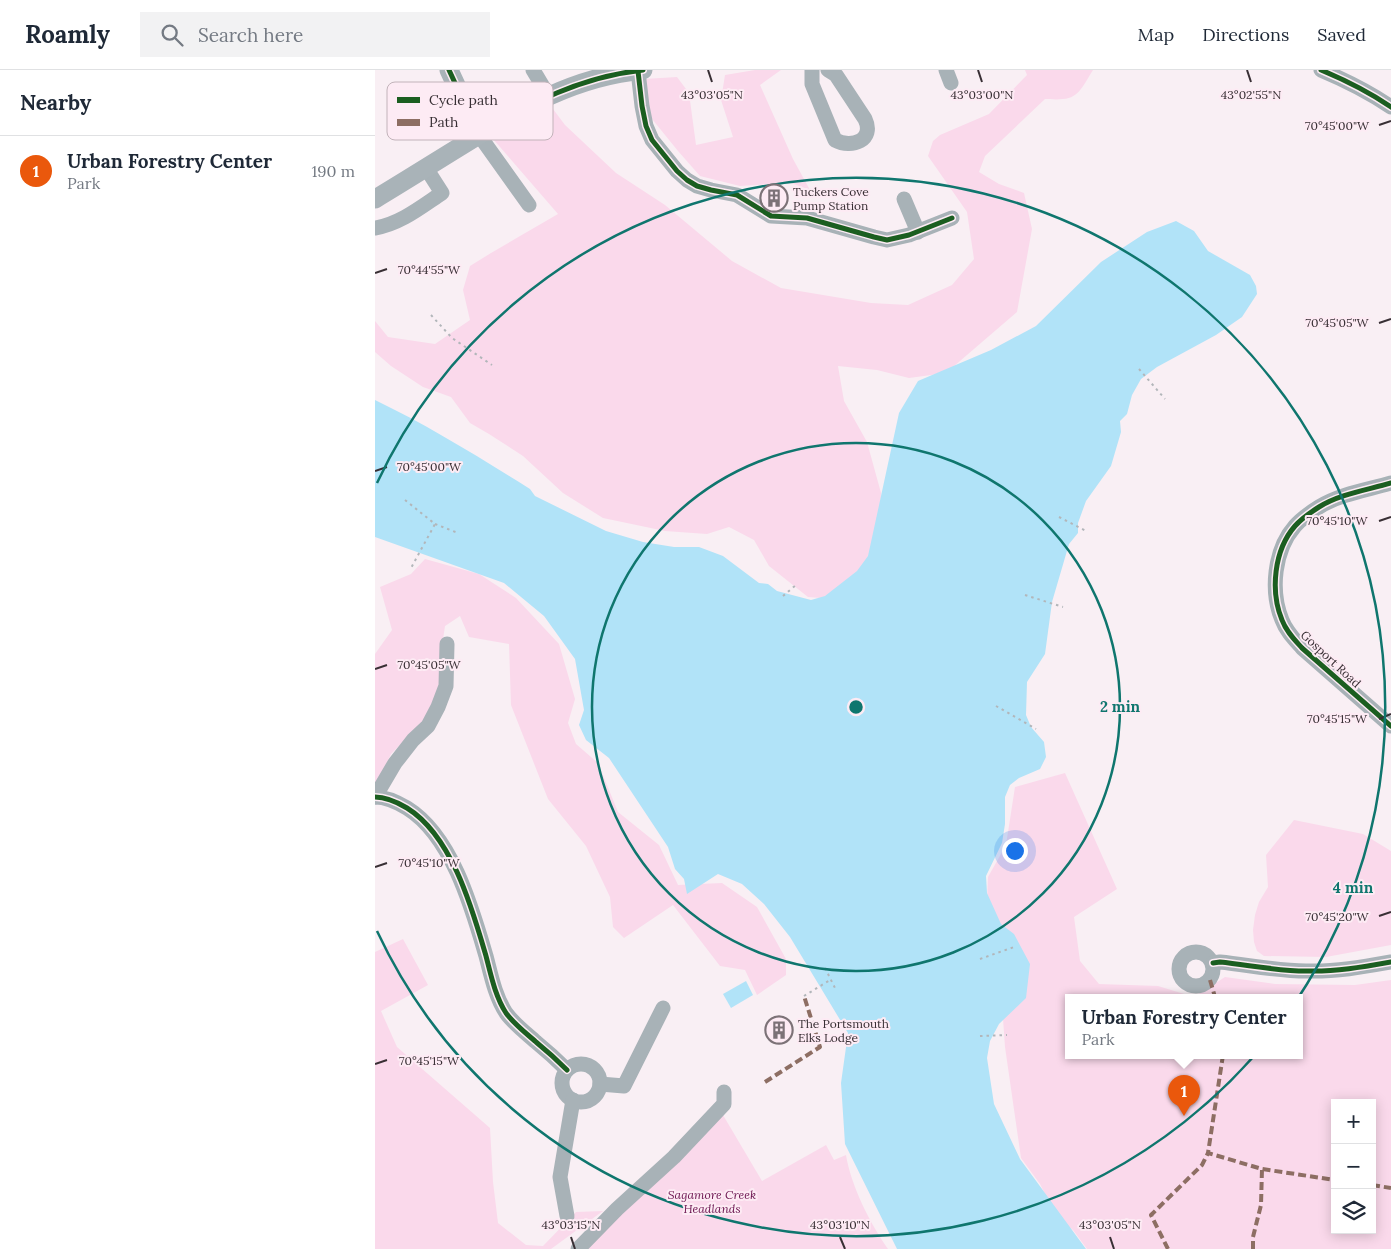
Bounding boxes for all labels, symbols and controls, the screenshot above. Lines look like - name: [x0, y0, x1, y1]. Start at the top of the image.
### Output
- search box: [140, 12, 490, 57]
- text: Roamly: [25, 19, 110, 50]
- icon: search: [158, 21, 186, 49]
- text: Search here: [198, 23, 303, 47]
- text: Map: [1138, 23, 1174, 46]
- text: Directions: [1202, 23, 1289, 46]
- text: Saved: [1317, 23, 1366, 46]
- legend: [387, 82, 553, 140]
- text: 43°03'05"N: [681, 87, 743, 102]
- text: 43°03'00"N: [951, 87, 1013, 102]
- text: 43°02'55"N: [1221, 87, 1281, 102]
- text: Nearby: [20, 89, 91, 116]
- text: Cycle path: [429, 91, 498, 109]
- text: Path: [429, 113, 458, 131]
- text: 70°45'00"W: [1305, 118, 1370, 133]
- text: Urban Forestry Center: [67, 149, 272, 173]
- text: 1: [33, 161, 39, 181]
- text: 190 m: [311, 161, 355, 181]
- text: Park: [67, 173, 100, 193]
- building icon: Tuckers Cove Pump Station: [759, 183, 789, 213]
- place label: Tuckers Cove Pump Station: [793, 184, 869, 213]
- text: 70°44'55"W: [398, 262, 461, 277]
- text: 70°45'05"W: [1305, 315, 1370, 330]
- text: 70°45'00"W: [397, 459, 462, 474]
- text: 70°45'10"W: [1307, 513, 1369, 528]
- street label: Gosport Road: [1298, 627, 1364, 691]
- text: 70°45'05"W: [397, 657, 462, 672]
- text: 2 min: [1100, 697, 1141, 716]
- centre of rings: [847, 698, 865, 716]
- text: 70°45'15"W: [1307, 711, 1368, 726]
- your location: [1002, 838, 1028, 864]
- text: 70°45'10"W: [399, 855, 461, 870]
- text: 4 min: [1333, 878, 1374, 897]
- text: 70°45'20"W: [1306, 909, 1370, 924]
- popup: [1065, 994, 1303, 1059]
- text: Urban Forestry Center: [1081, 1005, 1287, 1029]
- building icon: The Portsmouth Elks Lodge: [764, 1015, 794, 1045]
- place label: The Portsmouth Elks Lodge: [798, 1016, 889, 1045]
- text: Park: [1081, 1029, 1115, 1049]
- text: 70°45'15"W: [399, 1053, 460, 1068]
- pin: 1: [1168, 1075, 1200, 1116]
- map controls: [1331, 1099, 1376, 1234]
- button: +: [1331, 1099, 1376, 1144]
- button: −: [1331, 1144, 1376, 1189]
- park label: Sagamore Creek Headlands: [668, 1187, 756, 1216]
- button: layers: [1331, 1189, 1376, 1234]
- text: 43°03'15"N: [542, 1217, 600, 1232]
- text: 43°03'10"N: [810, 1217, 870, 1232]
- text: 43°03'05"N: [1079, 1217, 1141, 1232]

